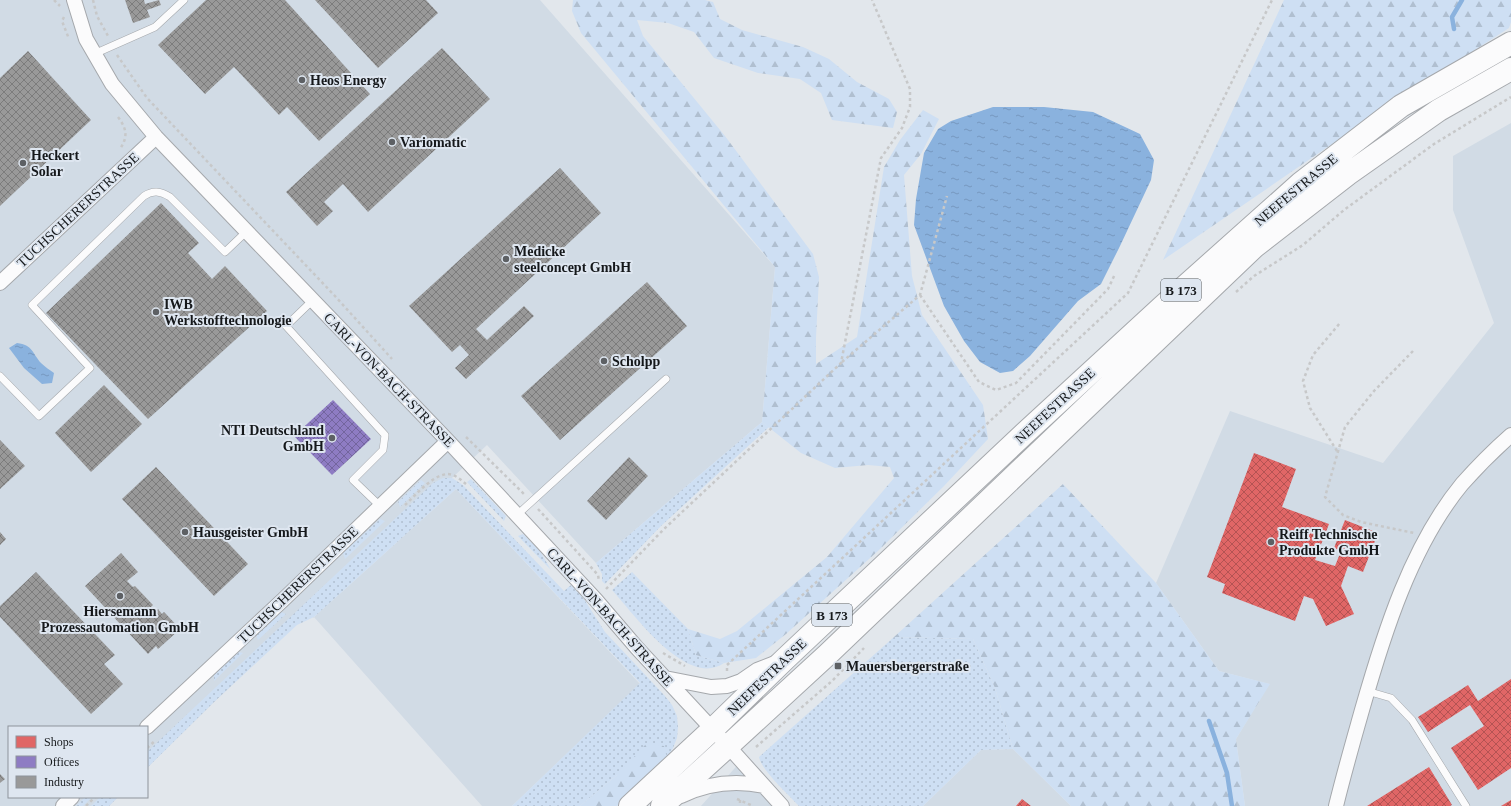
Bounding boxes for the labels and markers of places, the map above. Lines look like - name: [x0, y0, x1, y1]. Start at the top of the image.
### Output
- place label: Heos Energy: [310, 73, 387, 88]
- marker: Heos Energy: [297, 75, 307, 85]
- place label: Variomatic: [400, 135, 466, 150]
- marker: Variomatic: [387, 137, 397, 147]
- place label: Heckert Solar: [31, 148, 80, 179]
- marker: Heckert Solar: [18, 158, 28, 168]
- place label: Medicke steelconcept GmbH: [514, 244, 631, 275]
- marker: Medicke steelconcept GmbH: [501, 254, 511, 264]
- place label: IWB Werkstofftechnologie: [164, 297, 292, 328]
- marker: IWB Werkstofftechnologie: [151, 307, 161, 317]
- place label: Scholpp: [612, 354, 660, 369]
- marker: Scholpp: [599, 356, 609, 366]
- place label: NTI Deutschland GmbH: [221, 423, 324, 454]
- marker: NTI Deutschland GmbH: [327, 433, 337, 443]
- place label: Hausgeister GmbH: [193, 525, 308, 540]
- marker: Hausgeister GmbH: [180, 527, 190, 537]
- place label: Reiff Technische Produkte GmbH: [1279, 527, 1380, 558]
- marker: Reiff Technische Produkte GmbH: [1266, 537, 1276, 547]
- marker: Hiersemann Prozessautomation GmbH: [115, 591, 125, 601]
- place label: Hiersemann Prozessautomation GmbH: [41, 604, 199, 635]
- place label: Mauersbergerstraße: [846, 659, 969, 674]
- marker: Mauersbergerstraße: [833, 661, 843, 671]

